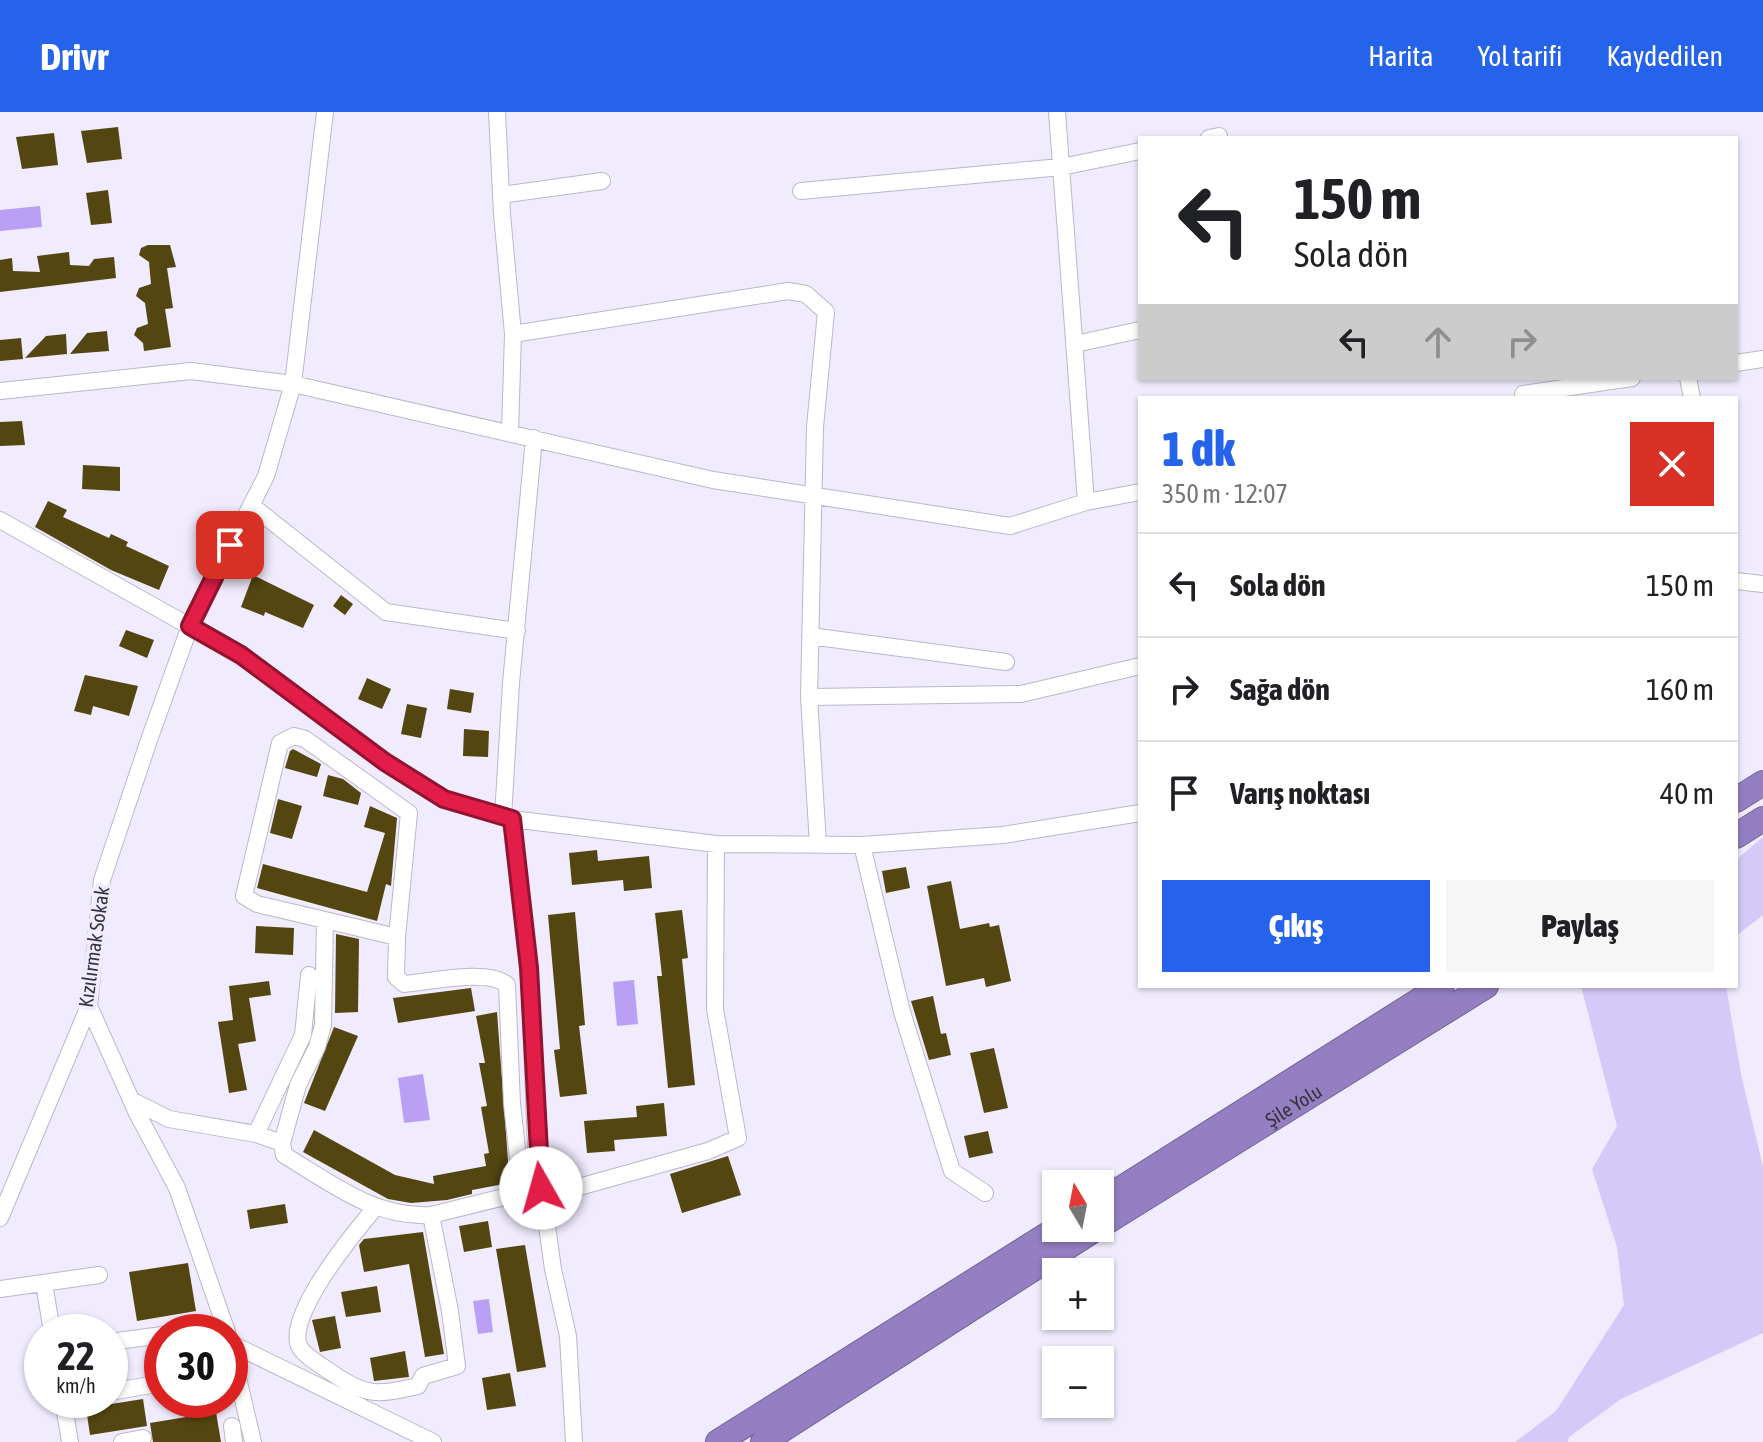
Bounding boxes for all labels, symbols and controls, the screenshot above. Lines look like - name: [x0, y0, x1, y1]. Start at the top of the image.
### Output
- text: Drivr: [40, 35, 108, 78]
- text: Harita: [1368, 40, 1433, 72]
- text: Yol tarifi: [1477, 40, 1563, 72]
- text: Kaydedilen: [1607, 40, 1723, 72]
- text: 150 m: [1294, 167, 1421, 231]
- icon: left: [1162, 168, 1266, 272]
- text: Sola dön: [1294, 233, 1409, 275]
- icon: left: [1332, 320, 1376, 364]
- icon: ahead: [1416, 320, 1460, 364]
- icon: right: [1500, 320, 1544, 364]
- text: 1 dk: [1162, 421, 1235, 476]
- button: close: [1630, 422, 1714, 506]
- text: 350 m · 12:07: [1162, 479, 1288, 509]
- pin: [196, 511, 264, 579]
- icon: arrive: [208, 523, 252, 567]
- icon: left: [1162, 563, 1206, 607]
- text: Sola dön: [1230, 568, 1326, 602]
- text: 150 m: [1646, 568, 1714, 602]
- icon: right: [1162, 667, 1206, 711]
- text: Sağa dön: [1230, 672, 1330, 706]
- text: 160 m: [1646, 672, 1714, 706]
- icon: arrive: [1162, 771, 1206, 815]
- text: Varış noktası: [1230, 776, 1370, 810]
- text: 40 m: [1660, 776, 1714, 810]
- button: Çıkış: [1162, 880, 1430, 972]
- button: Paylaş: [1446, 880, 1714, 972]
- street label: Kızılırmak Sokak: [74, 885, 113, 1009]
- street label: Şile Yolu: [1261, 1079, 1326, 1131]
- position arrow: [499, 1146, 583, 1230]
- north arrow: [1042, 1170, 1114, 1242]
- map controls: [1042, 1170, 1114, 1418]
- button: +: [1042, 1258, 1114, 1330]
- speed limit sign: 30: [144, 1314, 248, 1418]
- text: 22: [57, 1333, 95, 1378]
- button: −: [1042, 1346, 1114, 1418]
- text: km/h: [56, 1374, 96, 1397]

